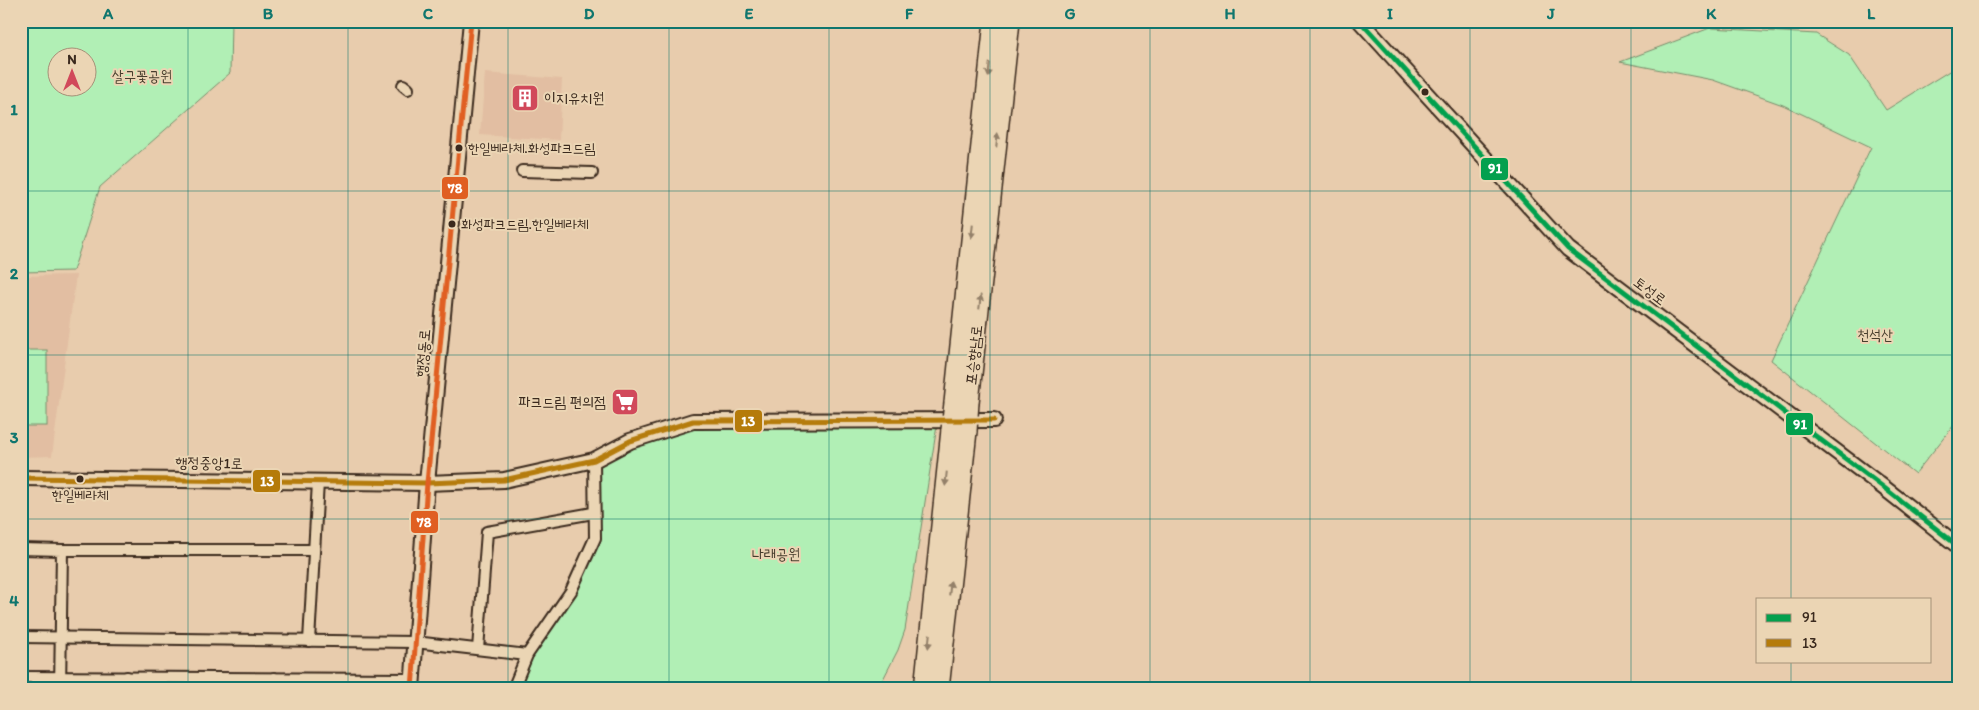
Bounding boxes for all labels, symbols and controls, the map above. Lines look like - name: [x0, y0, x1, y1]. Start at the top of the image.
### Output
- text: A: [102, 4, 114, 23]
- text: B: [263, 4, 274, 23]
- text: C: [423, 4, 434, 23]
- text: D: [584, 4, 595, 23]
- text: E: [745, 4, 754, 23]
- text: F: [905, 4, 914, 23]
- text: G: [1064, 4, 1076, 23]
- text: H: [1224, 4, 1236, 23]
- text: I: [1387, 4, 1393, 23]
- text: J: [1546, 4, 1555, 23]
- text: K: [1706, 4, 1717, 23]
- text: L: [1867, 4, 1876, 23]
- north arrow: [48, 48, 98, 98]
- text: N: [67, 51, 77, 68]
- one-way arrow: [985, 62, 993, 78]
- park label: 살구꽃공원: [112, 67, 172, 85]
- building icon: 이지유치원: [510, 83, 540, 113]
- unlabelled marker: [1420, 87, 1430, 97]
- place label: 이지유치원: [544, 89, 604, 107]
- text: 1: [10, 100, 18, 119]
- one-way arrow: [993, 132, 1001, 148]
- place label: 한일베라체.화성파크드림: [468, 140, 595, 157]
- marker: 한일베라체.화성파크드림: [454, 143, 464, 153]
- line badge: 91: [1480, 157, 1509, 181]
- text: 91: [1488, 160, 1502, 177]
- line badge: 78: [441, 176, 469, 200]
- text: 78: [447, 180, 463, 197]
- place label: 화성파크드림.한일베라체: [461, 216, 588, 233]
- marker: 화성파크드림.한일베라체: [447, 219, 457, 229]
- one-way arrow: [968, 224, 976, 240]
- text: 2: [10, 264, 19, 283]
- street label: 토성로: [1630, 273, 1670, 309]
- one-way arrow: [976, 293, 984, 309]
- street label: 포승향남로: [962, 324, 986, 386]
- park label: 천석산: [1857, 326, 1893, 344]
- street label: 행정동로: [412, 328, 434, 378]
- supermarket icon: 파크드림 편의점: [610, 387, 640, 417]
- place label: 파크드림 편의점: [518, 393, 606, 411]
- line badge: 13: [734, 409, 763, 433]
- line badge: 91: [1785, 412, 1814, 436]
- text: 13: [741, 413, 755, 430]
- text: 91: [1793, 416, 1807, 433]
- text: 3: [10, 428, 19, 447]
- street label: 행정중앙1로: [175, 453, 243, 473]
- line badge: 13: [252, 469, 281, 493]
- one-way arrow: [942, 471, 950, 487]
- text: 13: [260, 473, 274, 490]
- marker: 한일베라체: [75, 474, 85, 484]
- place label: 한일베라체: [52, 487, 108, 504]
- line badge: 78: [410, 510, 439, 534]
- text: 78: [416, 514, 432, 531]
- park label: 나래공원: [752, 545, 800, 563]
- one-way arrow: [946, 580, 954, 596]
- text: 4: [9, 591, 19, 610]
- legend: [1756, 598, 1932, 662]
- text: 91: [1802, 608, 1817, 626]
- one-way arrow: [925, 633, 933, 649]
- text: 13: [1802, 634, 1817, 652]

